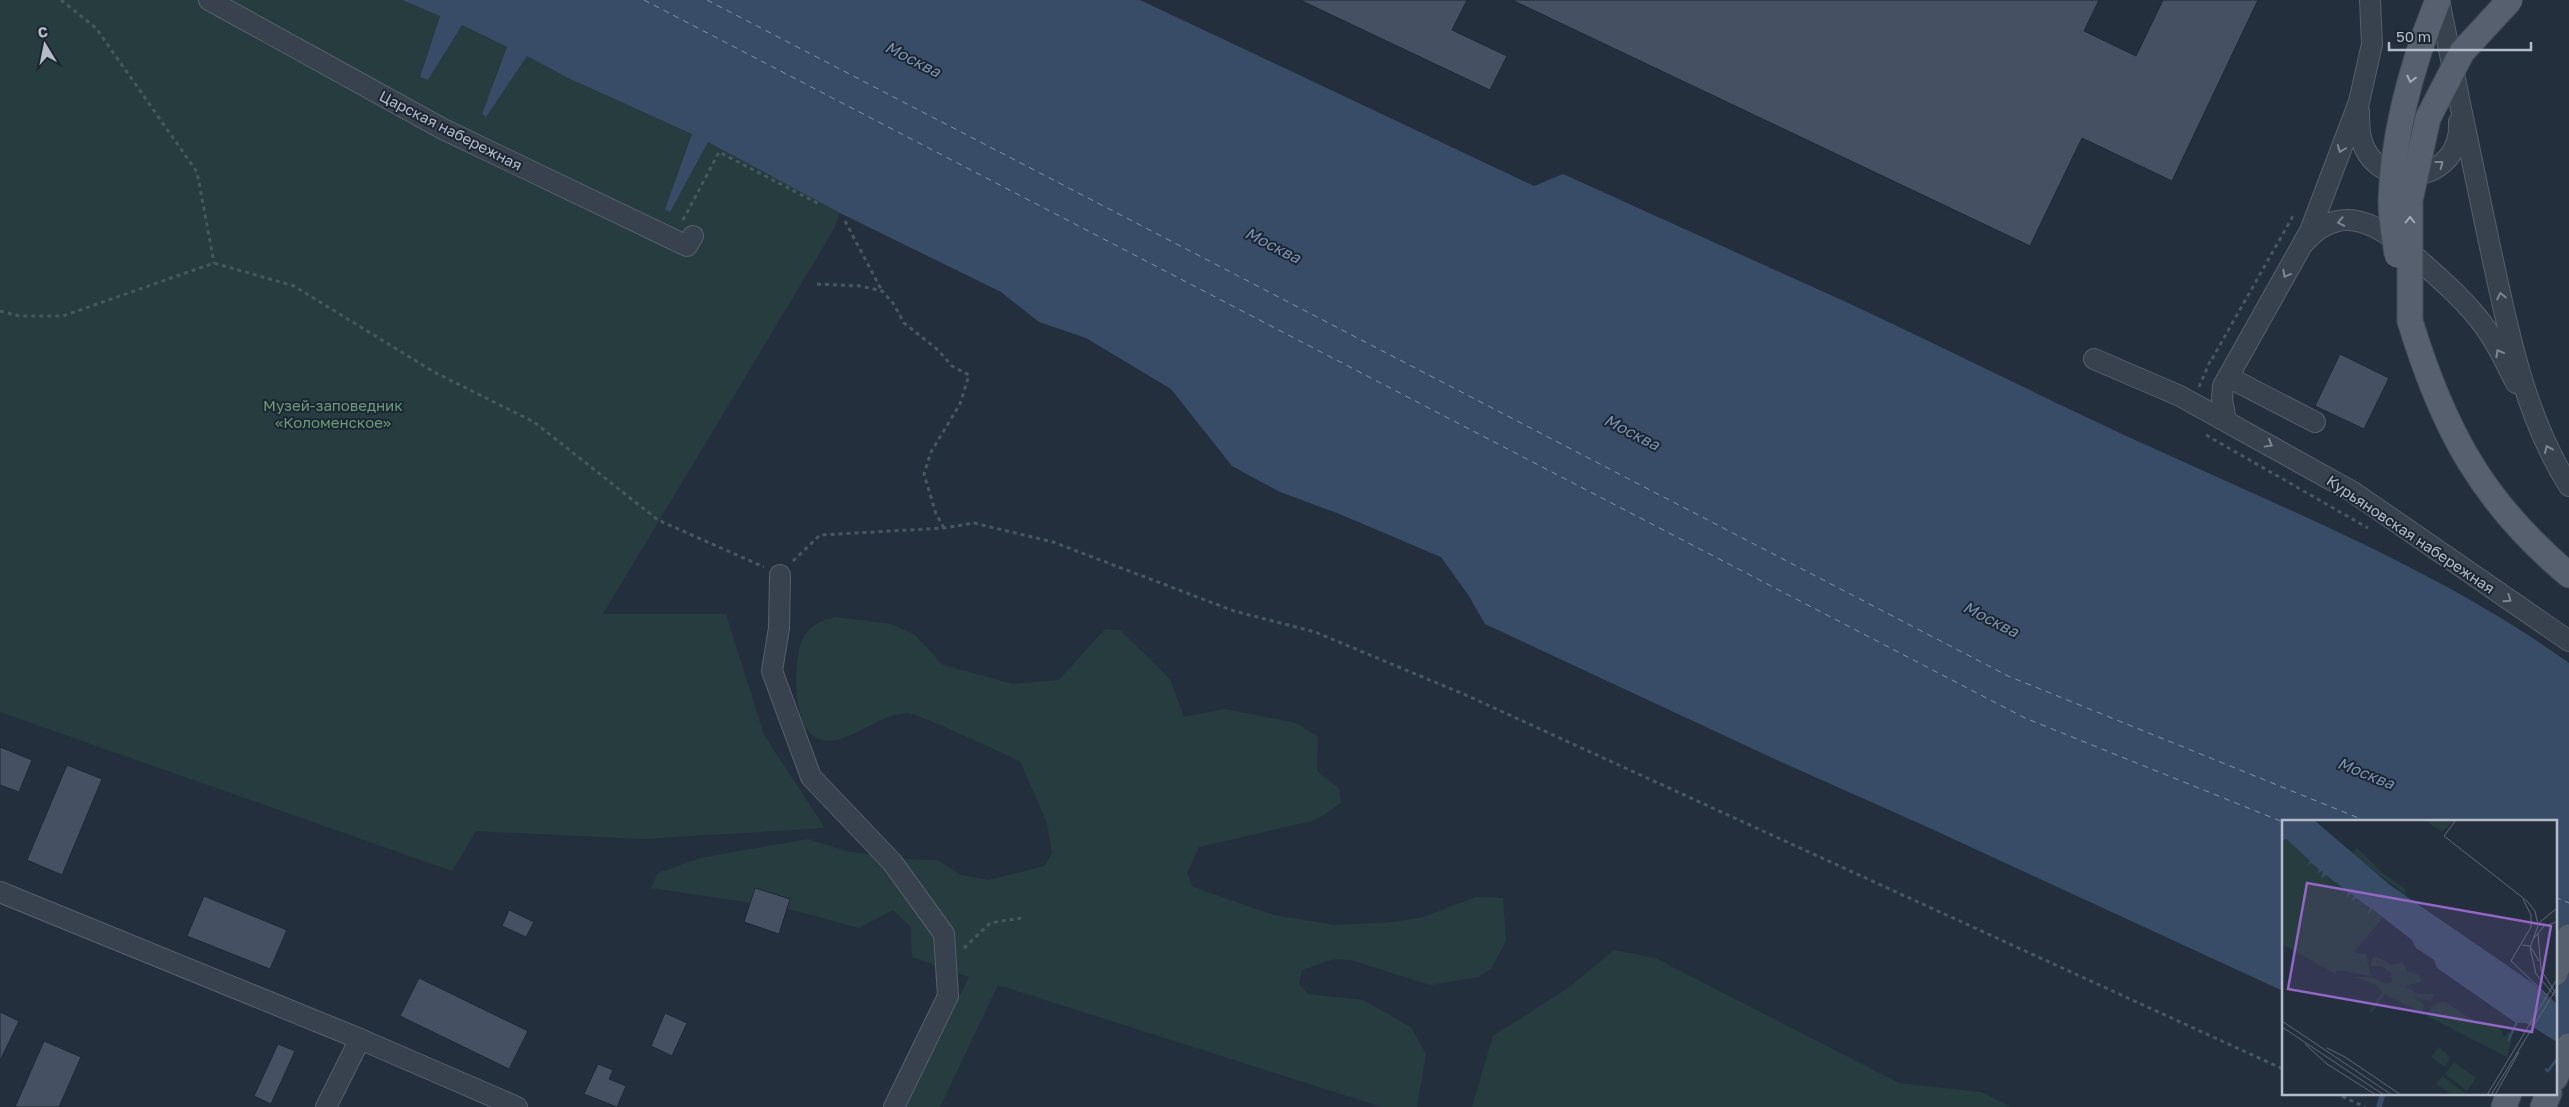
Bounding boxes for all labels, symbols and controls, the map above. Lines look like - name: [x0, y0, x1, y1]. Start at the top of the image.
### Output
- north arrow: [20, 20, 70, 70]
- scale bar: [2389, 20, 2532, 52]
- text: С: [36, 22, 49, 41]
- text: 50 m: [2396, 27, 2431, 45]
- water label: Москва: [882, 37, 945, 82]
- one-way arrow: [2406, 75, 2417, 84]
- street label: Царская набережная: [377, 86, 525, 174]
- one-way arrow: [2337, 144, 2347, 153]
- one-way arrow: [2434, 162, 2443, 170]
- one-way arrow: [2405, 216, 2415, 224]
- one-way arrow: [2336, 217, 2345, 227]
- water label: Москва: [1242, 223, 1305, 268]
- one-way arrow: [2282, 268, 2292, 277]
- one-way arrow: [2496, 291, 2507, 300]
- one-way arrow: [2496, 349, 2506, 358]
- park label: Музей-заповедник «Коломенское»: [263, 396, 403, 431]
- water label: Москва: [1601, 410, 1664, 455]
- one-way arrow: [2263, 438, 2272, 448]
- one-way arrow: [2544, 445, 2555, 454]
- street label: Курьяновская набережная: [2323, 471, 2499, 597]
- one-way arrow: [2502, 593, 2512, 602]
- water label: Москва: [1960, 597, 2023, 642]
- water label: Москва: [2335, 753, 2398, 794]
- inset map: [2282, 820, 2556, 1094]

